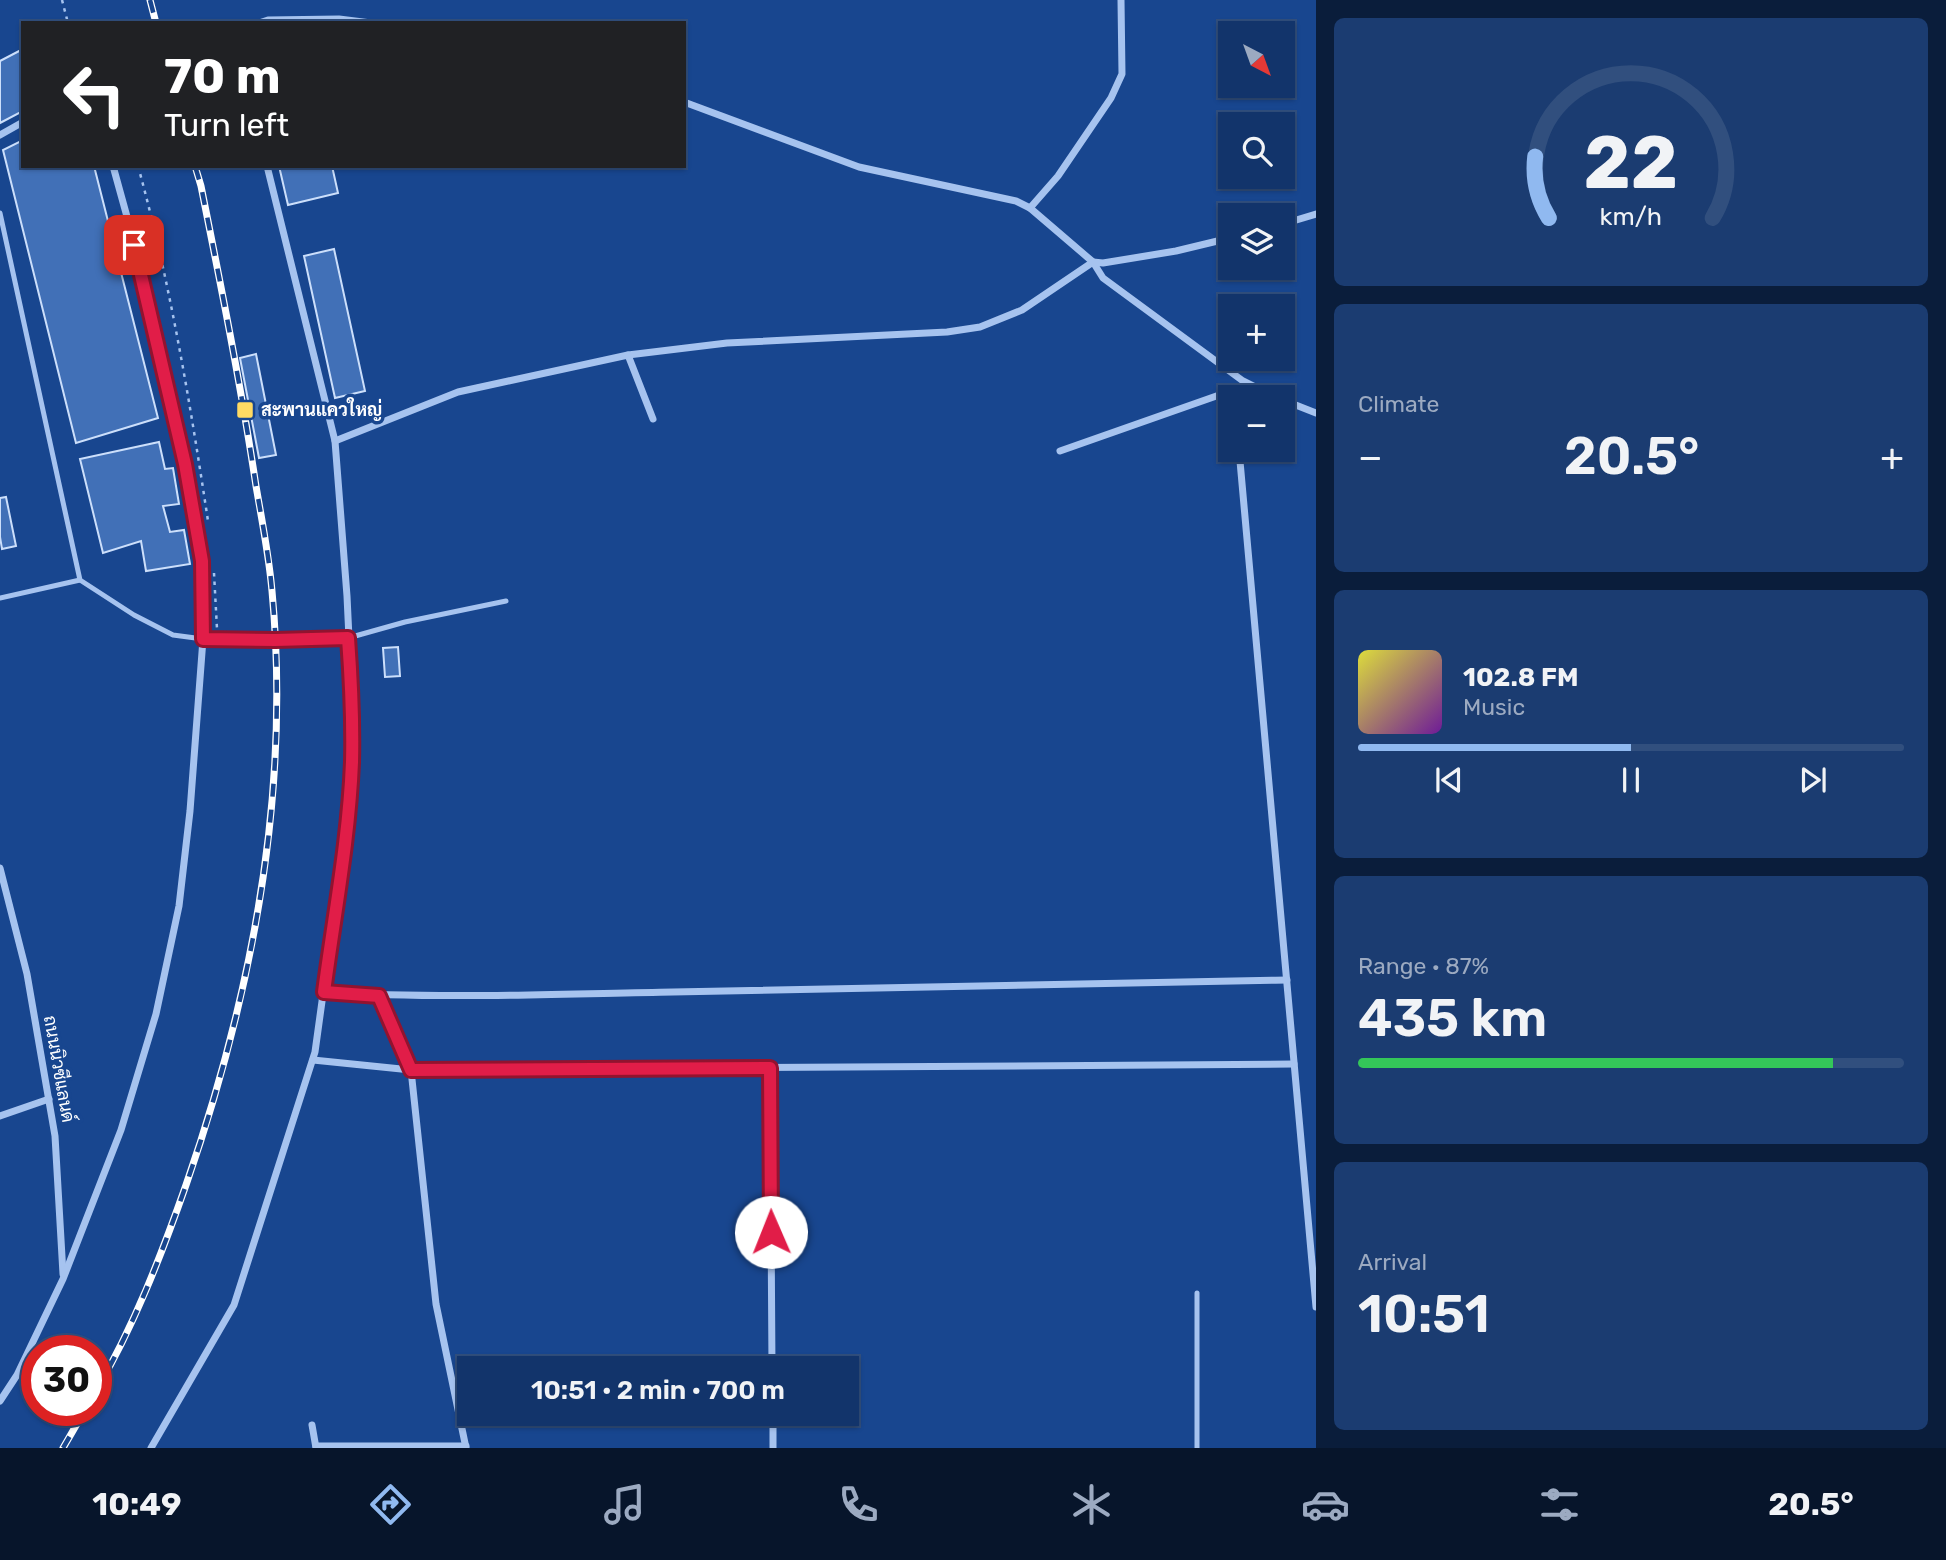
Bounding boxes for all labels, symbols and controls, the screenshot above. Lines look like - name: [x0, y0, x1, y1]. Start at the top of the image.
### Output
- north arrow: [1218, 21, 1295, 98]
- map controls: [1218, 21, 1295, 462]
- text: 70 m: [164, 47, 281, 105]
- icon: left: [49, 49, 140, 140]
- text: Turn left: [164, 106, 289, 144]
- button: search: [1218, 112, 1295, 189]
- text: 22: [1584, 120, 1678, 206]
- text: km/h: [1600, 202, 1662, 231]
- button: layers: [1218, 203, 1295, 280]
- pin: [104, 215, 164, 275]
- icon: arrive: [115, 226, 153, 264]
- button: +: [1218, 294, 1295, 371]
- button: −: [1218, 385, 1295, 462]
- text: Climate: [1358, 390, 1439, 418]
- place label: สะพานแควใหญ่: [261, 397, 382, 421]
- marker: สะพานแควใหญ่: [235, 400, 255, 420]
- text: 20.5°: [1564, 425, 1699, 487]
- text: −: [1358, 434, 1383, 480]
- text: +: [1880, 434, 1904, 480]
- text: 102.8 FM: [1463, 662, 1579, 693]
- text: Music: [1463, 693, 1525, 721]
- icon: previous: [1430, 761, 1468, 799]
- icon: pause: [1612, 761, 1650, 799]
- icon: next: [1794, 761, 1832, 799]
- text: Range · 87%: [1358, 952, 1489, 980]
- text: 435 km: [1358, 987, 1547, 1049]
- street label: ถนนนิวซีแลนด์: [39, 1013, 81, 1124]
- position arrow: [734, 1195, 808, 1269]
- text: Arrival: [1358, 1248, 1427, 1276]
- text: 10:51: [1358, 1283, 1490, 1345]
- speed limit sign: 30: [21, 1335, 112, 1426]
- text: 10:51 · 2 min · 700 m: [531, 1375, 785, 1406]
- icon: directions: [366, 1480, 415, 1529]
- icon: music: [600, 1480, 649, 1529]
- icon: phone: [834, 1480, 883, 1529]
- icon: climate: [1067, 1480, 1116, 1529]
- icon: car: [1301, 1480, 1350, 1529]
- icon: filters: [1535, 1480, 1584, 1529]
- text: 10:49: [92, 1485, 182, 1523]
- text: 20.5°: [1768, 1485, 1854, 1523]

